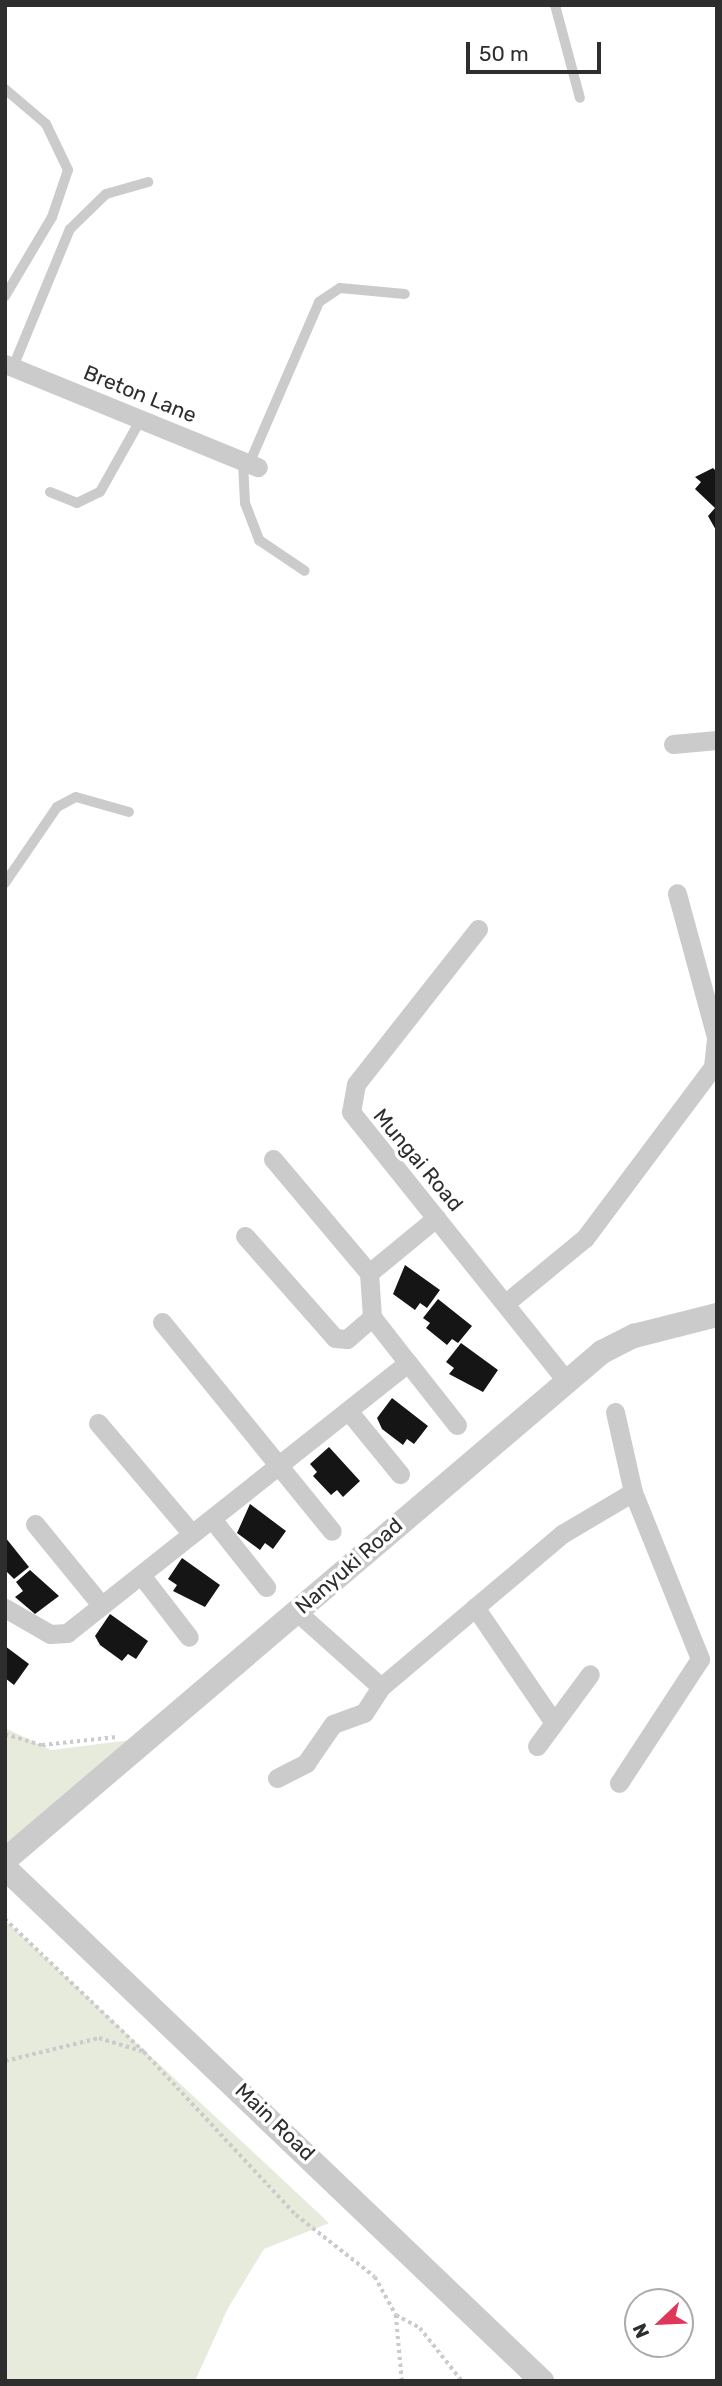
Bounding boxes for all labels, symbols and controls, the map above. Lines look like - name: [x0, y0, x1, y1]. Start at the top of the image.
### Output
- scale bar: [470, 28, 605, 72]
- text: 50 m: [479, 41, 529, 66]
- street label: Breton Lane: [80, 360, 200, 428]
- street label: Mungai Road: [368, 1104, 468, 1216]
- street label: Nanyuki Road: [290, 1513, 408, 1619]
- street label: Main Road: [230, 2078, 320, 2166]
- north arrow: [624, 2288, 694, 2358]
- text: N: [628, 2320, 654, 2341]

